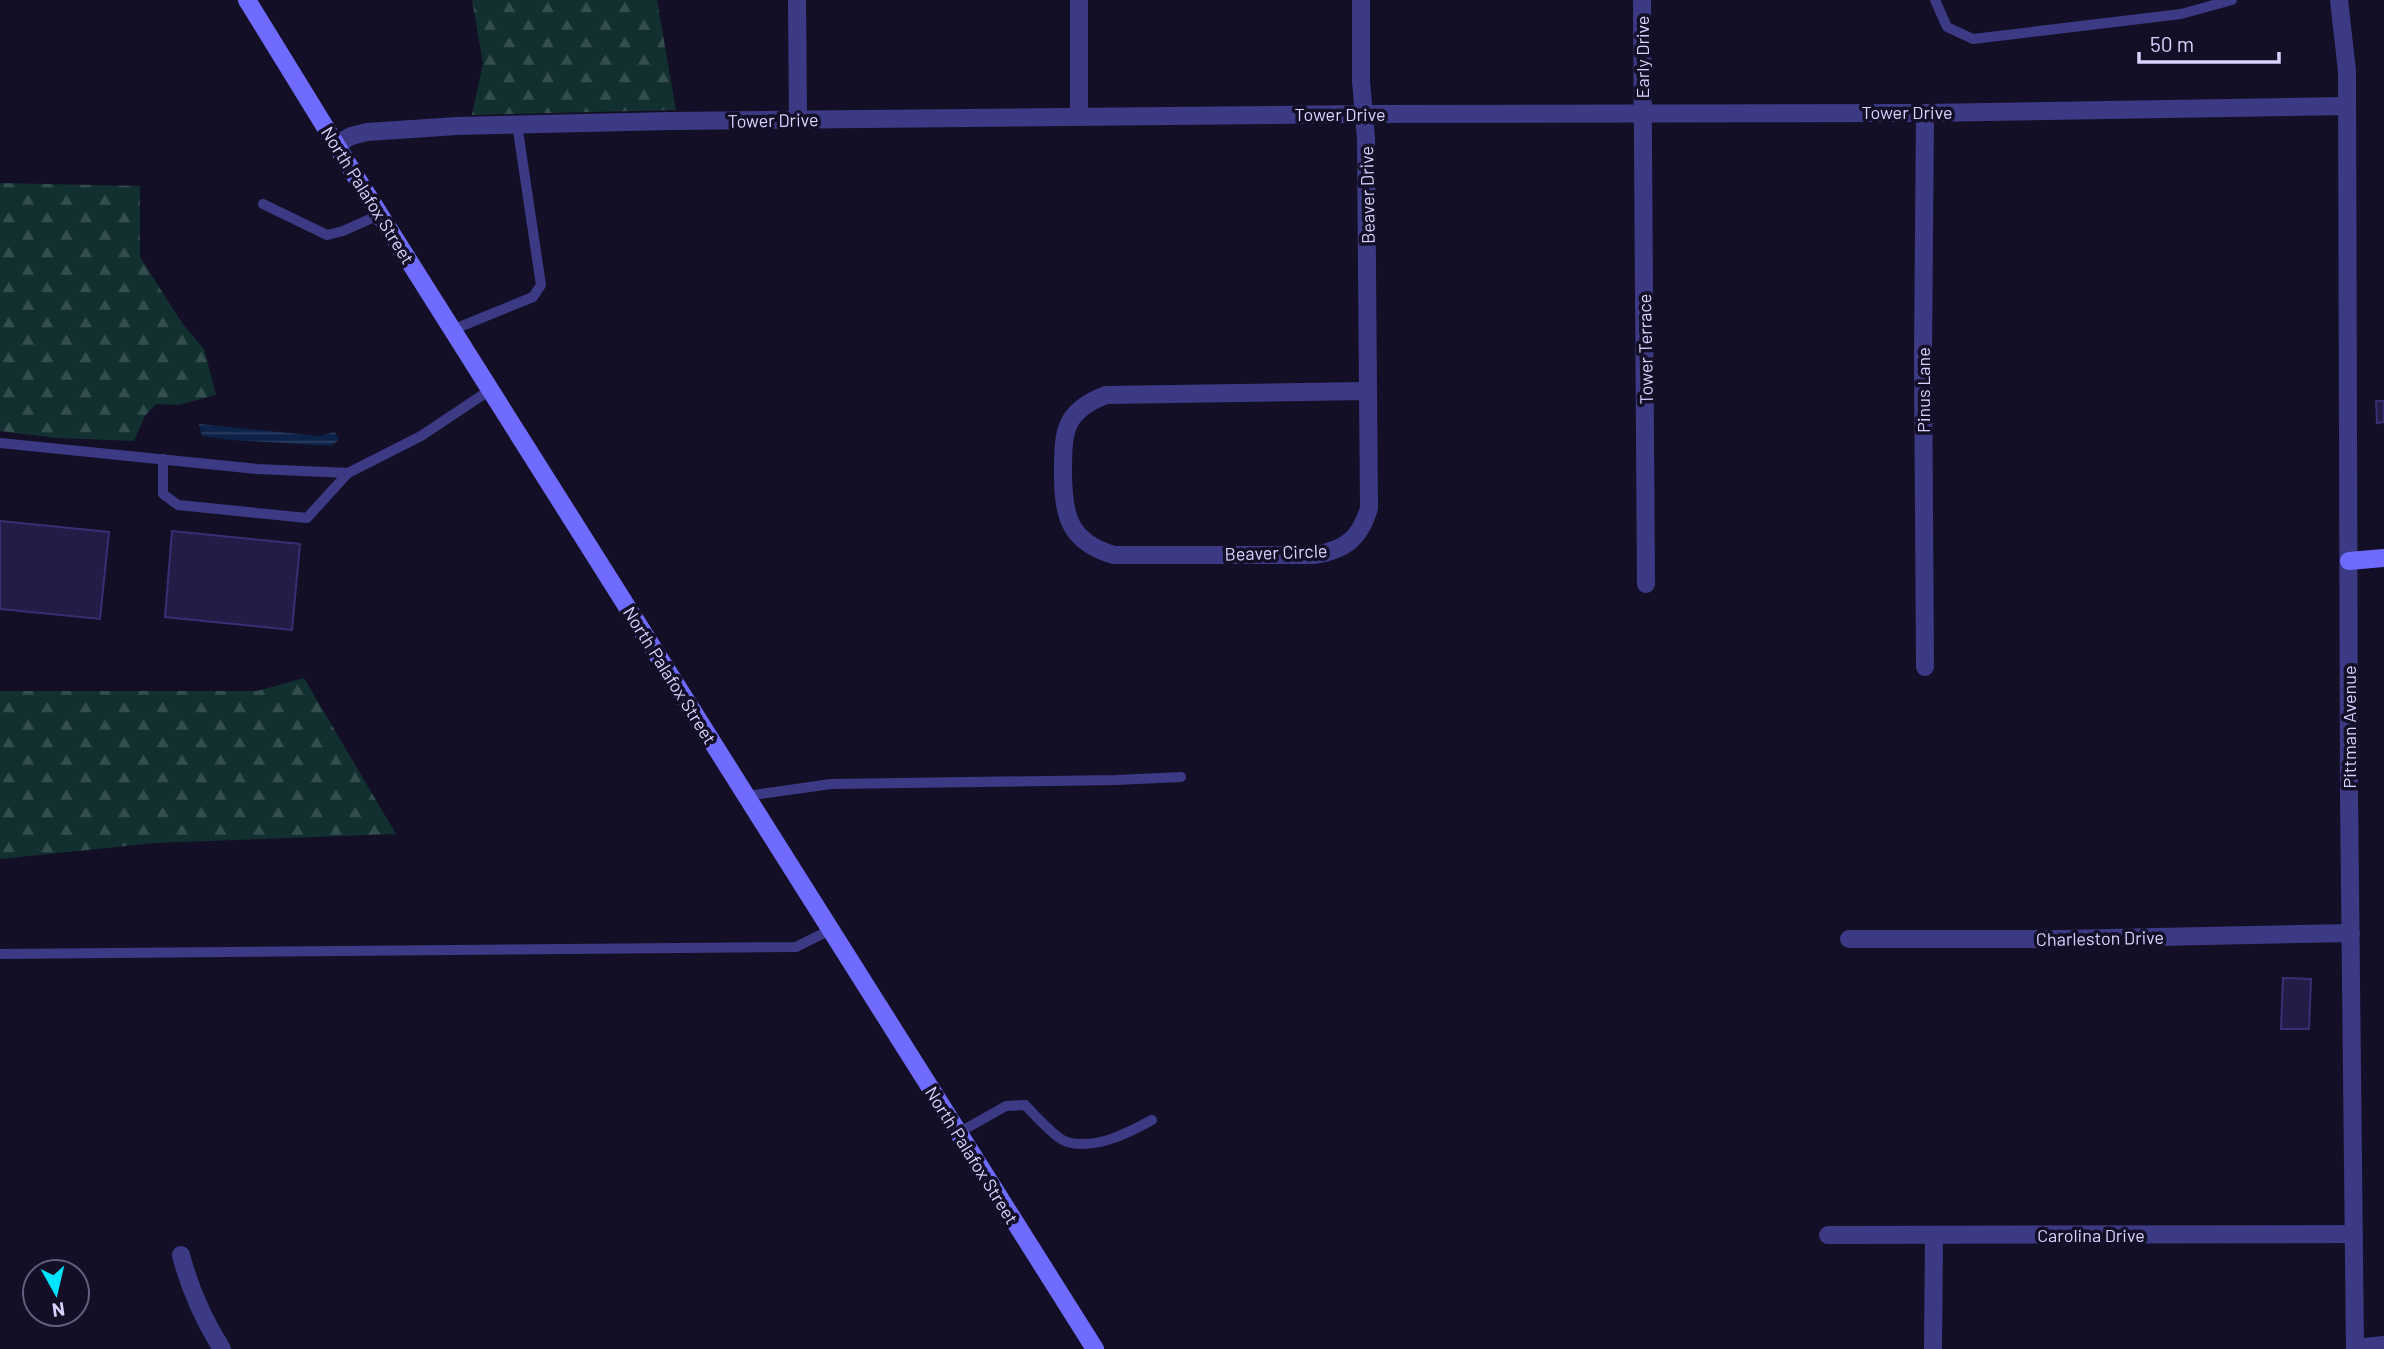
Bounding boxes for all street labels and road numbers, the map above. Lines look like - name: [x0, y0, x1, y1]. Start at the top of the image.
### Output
- street label: Early Drive: [1631, 16, 1653, 98]
- street label: Tower Drive: [1862, 101, 1952, 123]
- street label: Tower Drive: [1295, 103, 1385, 125]
- street label: Tower Drive: [727, 108, 819, 132]
- street label: North Palafox Street: [317, 122, 419, 268]
- street label: Beaver Drive: [1355, 146, 1379, 244]
- street label: Tower Terrace: [1633, 294, 1657, 404]
- street label: Pinus Lane: [1912, 347, 1934, 433]
- street label: Beaver Circle: [1224, 539, 1328, 565]
- street label: North Palafox Street: [619, 602, 721, 748]
- street label: Pittman Avenue: [2338, 666, 2360, 788]
- street label: Charleston Drive: [2036, 926, 2164, 950]
- street label: North Palafox Street: [921, 1082, 1023, 1228]
- street label: Carolina Drive: [2037, 1224, 2145, 1246]

